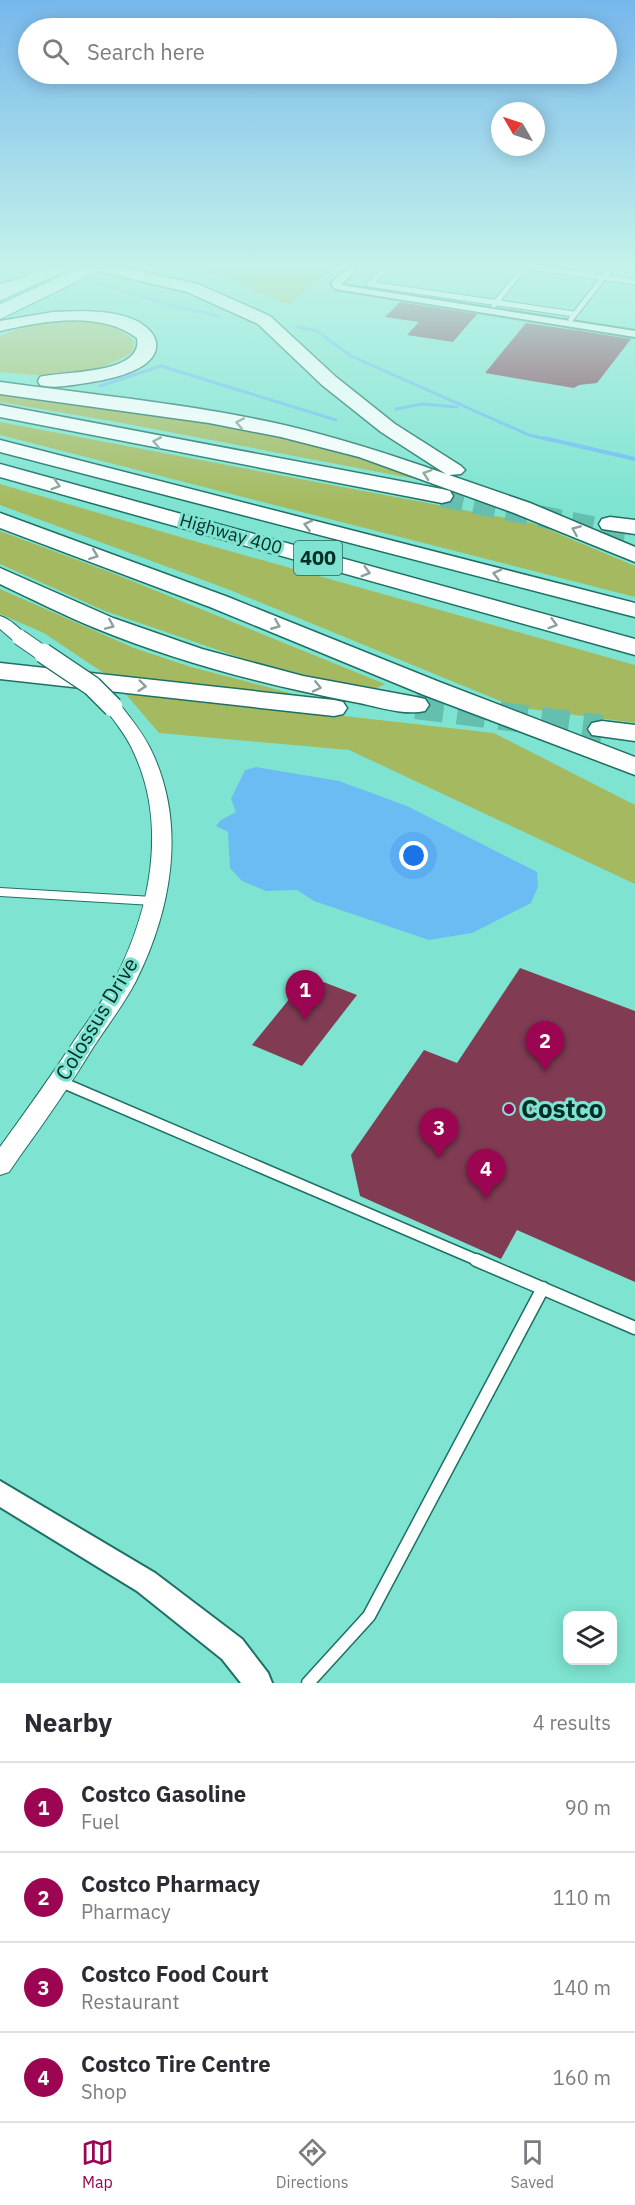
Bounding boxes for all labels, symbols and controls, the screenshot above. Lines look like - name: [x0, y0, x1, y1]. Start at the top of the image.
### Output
- search box: [18, 18, 617, 84]
- icon: search: [39, 35, 72, 68]
- text: Search here: [87, 37, 205, 66]
- north arrow: [491, 102, 545, 156]
- one-way arrow: [235, 417, 245, 430]
- one-way arrow: [153, 436, 163, 449]
- one-way arrow: [422, 469, 433, 482]
- one-way arrow: [51, 478, 61, 491]
- street label: Highway 400: [177, 508, 285, 559]
- one-way arrow: [303, 520, 313, 533]
- one-way arrow: [571, 525, 582, 537]
- road number: 400: [294, 541, 342, 575]
- one-way arrow: [88, 548, 99, 560]
- one-way arrow: [360, 565, 370, 577]
- one-way arrow: [492, 569, 502, 582]
- one-way arrow: [548, 617, 558, 630]
- one-way arrow: [104, 618, 115, 630]
- one-way arrow: [270, 618, 281, 630]
- one-way arrow: [137, 680, 146, 692]
- one-way arrow: [312, 680, 322, 693]
- your location: [399, 841, 428, 870]
- street label: Colossus Drive: [48, 952, 144, 1085]
- pin: 1: [286, 970, 324, 1020]
- pin: 2: [526, 1022, 564, 1071]
- place label: Costco: [521, 1091, 603, 1125]
- marker: Costco: [502, 1102, 516, 1116]
- pin: 3: [420, 1108, 458, 1158]
- pin: 4: [466, 1150, 506, 1199]
- map controls: [563, 1611, 617, 1665]
- button: layers: [563, 1611, 617, 1665]
- text: Nearby: [24, 1705, 112, 1739]
- text: 4 results: [533, 1709, 611, 1736]
- text: Costco Gasoline: [81, 1779, 246, 1808]
- text: 1: [38, 1794, 50, 1821]
- text: 90 m: [565, 1794, 611, 1821]
- text: Fuel: [81, 1808, 119, 1835]
- text: Costco Pharmacy: [81, 1869, 260, 1898]
- text: 2: [38, 1884, 50, 1911]
- text: 110 m: [553, 1884, 611, 1911]
- text: Pharmacy: [81, 1898, 171, 1925]
- text: Costco Food Court: [81, 1959, 269, 1988]
- text: 3: [38, 1974, 50, 2001]
- text: 140 m: [553, 1974, 611, 2001]
- text: Restaurant: [81, 1988, 179, 2015]
- text: Costco Tire Centre: [81, 2049, 271, 2078]
- text: 4: [38, 2064, 50, 2091]
- text: 160 m: [553, 2064, 611, 2091]
- text: Shop: [81, 2078, 127, 2105]
- tab: Map: [81, 2136, 114, 2192]
- tab: Directions: [276, 2136, 349, 2192]
- tab: Saved: [511, 2136, 554, 2192]

